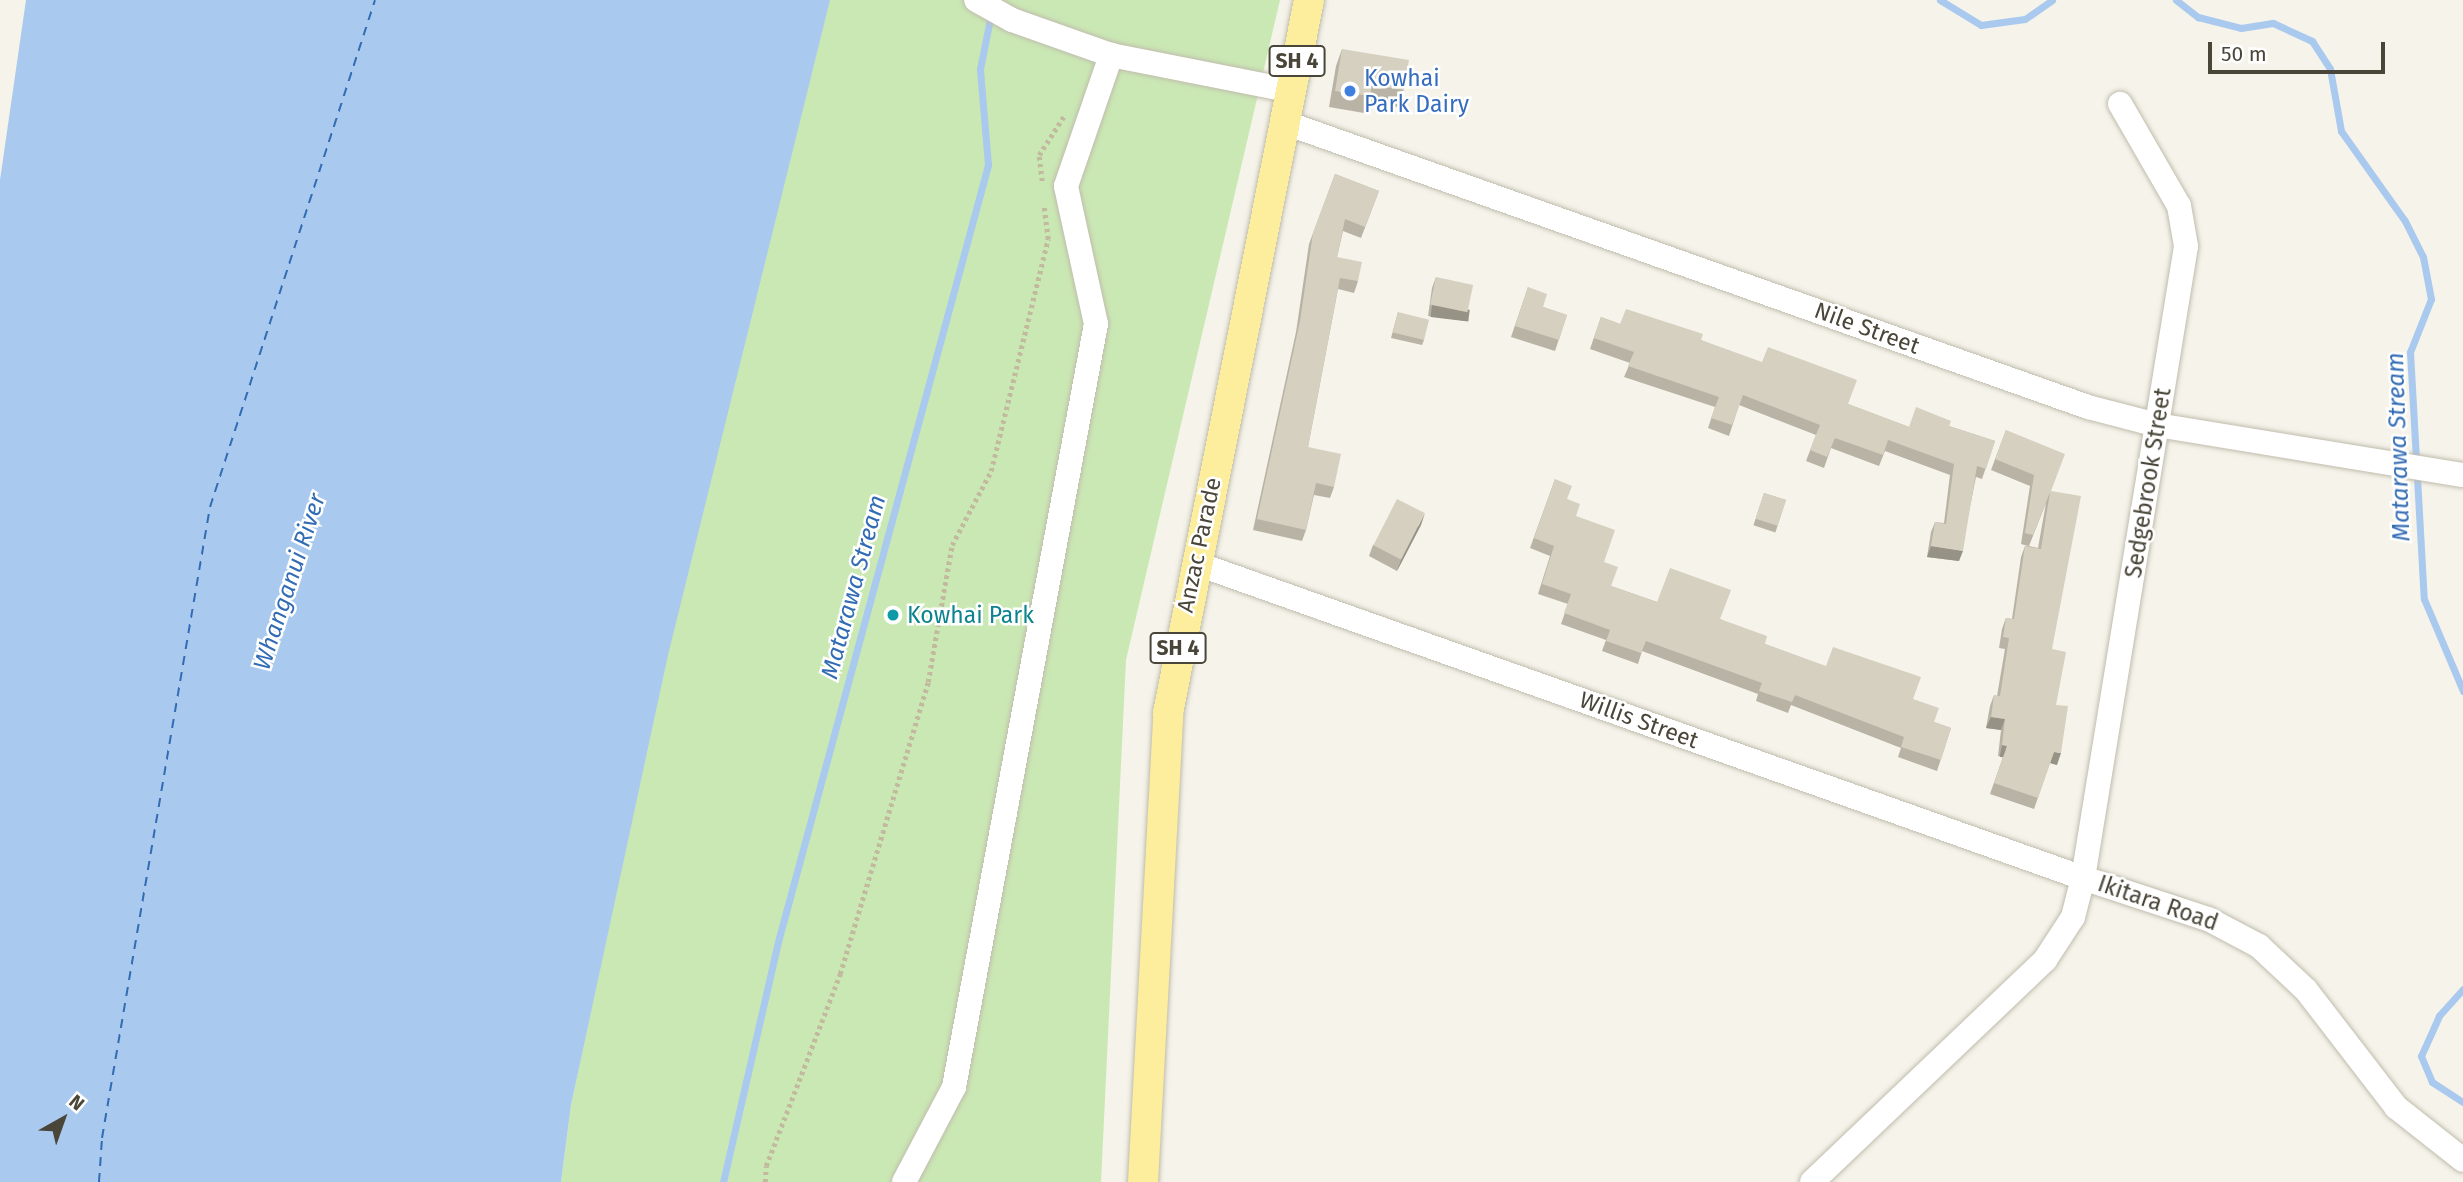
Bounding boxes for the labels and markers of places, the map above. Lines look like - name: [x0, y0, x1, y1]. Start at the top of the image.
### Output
- place label: Kowhai Park Dairy: [1364, 64, 1469, 118]
- marker: Kowhai Park Dairy: [1342, 83, 1358, 99]
- place label: Kowhai Park: [907, 601, 1034, 629]
- marker: Kowhai Park: [885, 607, 901, 623]

